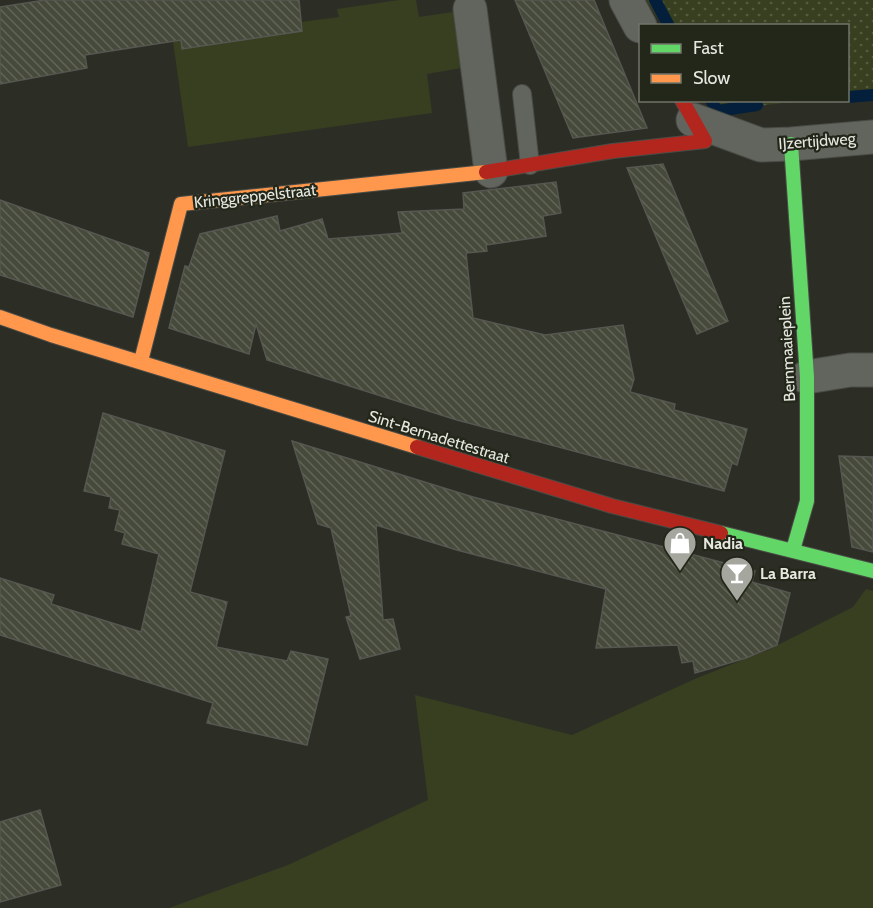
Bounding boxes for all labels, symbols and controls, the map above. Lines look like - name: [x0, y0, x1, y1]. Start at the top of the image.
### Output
- legend: [639, 24, 849, 102]
- text: Fast: [693, 37, 724, 59]
- text: Slow: [693, 67, 730, 89]
- street label: IJzertijdweg: [778, 129, 857, 153]
- street label: Kringgreppelstraat: [193, 180, 318, 212]
- street label: Bernmaaieplein: [775, 296, 799, 402]
- street label: Sint-Bernadettestraat: [366, 406, 512, 468]
- shop icon: Nadia: [662, 525, 698, 572]
- place label: Nadia: [703, 534, 743, 553]
- bar icon: La Barra: [719, 555, 755, 602]
- place label: La Barra: [760, 564, 816, 583]

